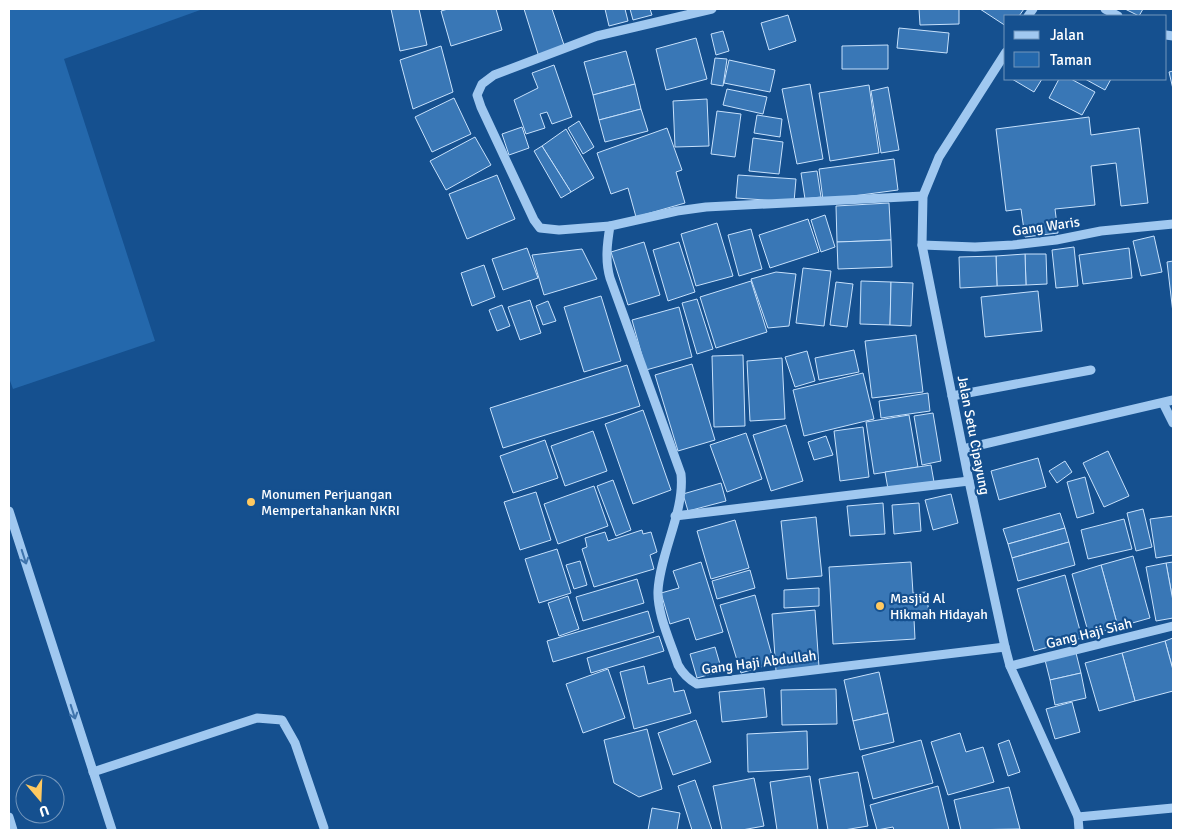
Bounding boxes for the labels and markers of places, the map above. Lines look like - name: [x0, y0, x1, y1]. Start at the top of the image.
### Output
- place label: Monumen Perjuangan Mempertahankan NKRI: [261, 486, 400, 519]
- marker: Monumen Perjuangan Mempertahankan NKRI: [245, 496, 257, 508]
- place label: Masjid Al Hikmah Hidayah: [890, 590, 988, 623]
- marker: Masjid Al Hikmah Hidayah: [874, 600, 886, 612]

